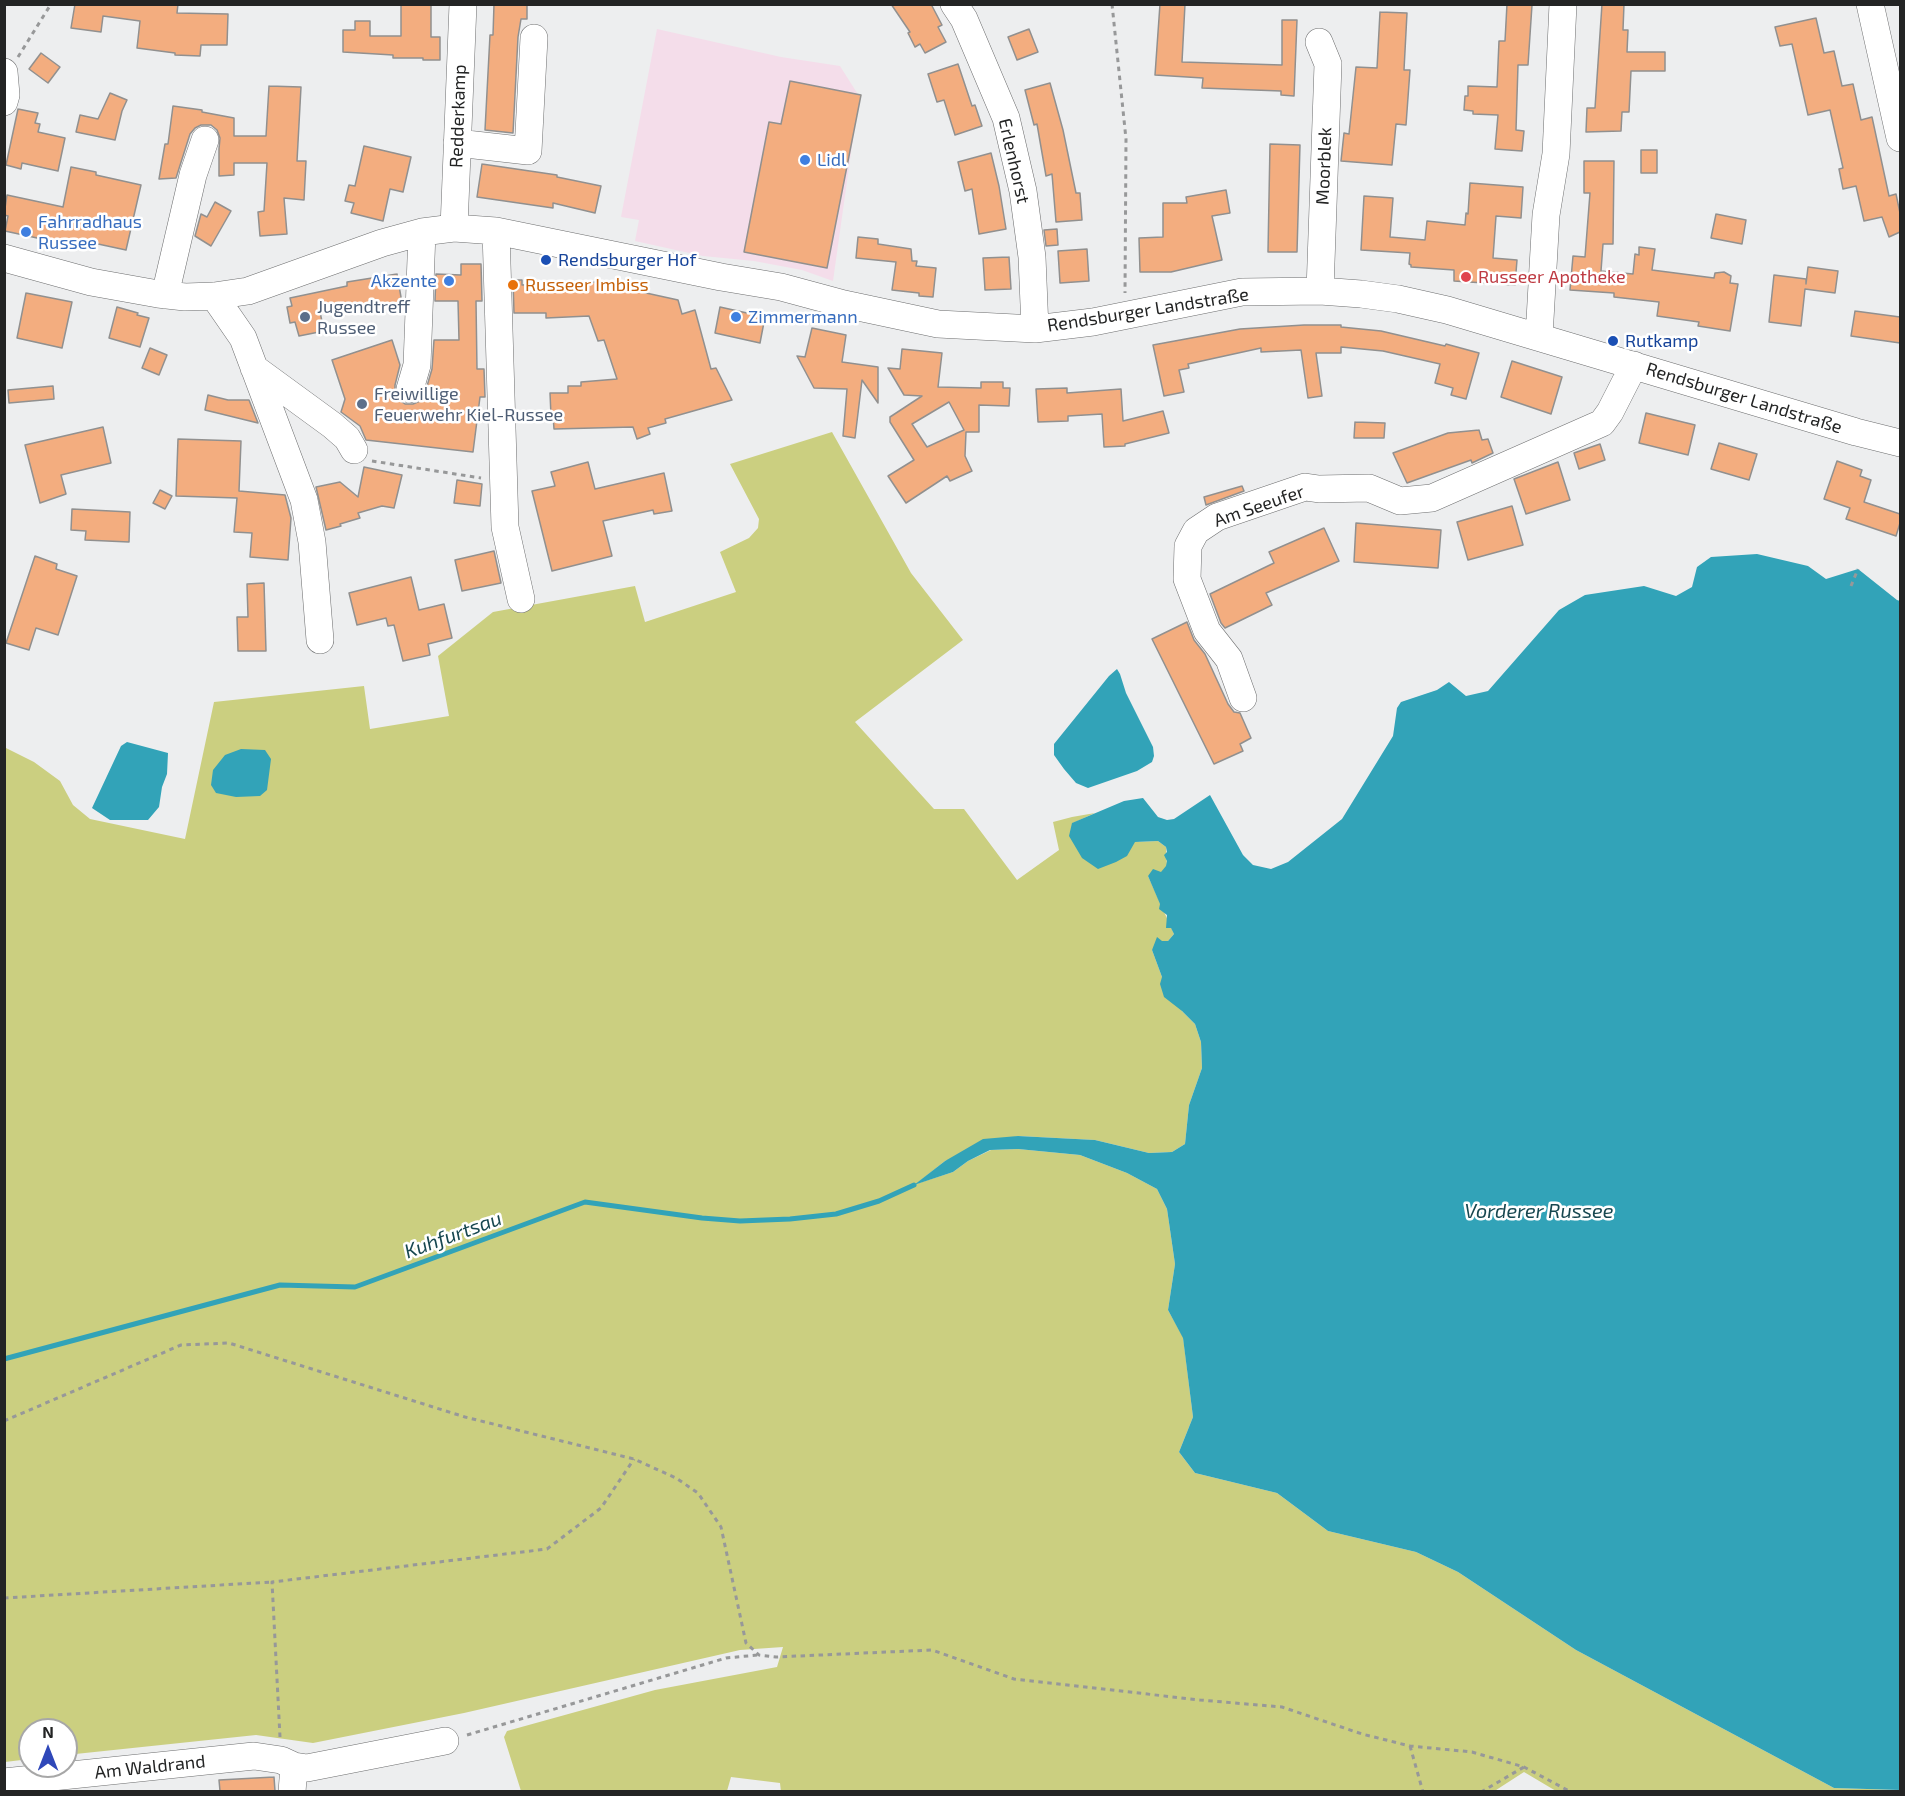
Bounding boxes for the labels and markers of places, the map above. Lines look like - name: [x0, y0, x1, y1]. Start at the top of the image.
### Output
- place label: Lidl: [817, 149, 846, 171]
- marker: Lidl: [798, 153, 812, 167]
- place label: Fahrradhaus Russee: [38, 211, 142, 254]
- marker: Fahrradhaus Russee: [19, 225, 33, 239]
- place label: Rendsburger Hof: [558, 249, 696, 271]
- marker: Rendsburger Hof: [539, 253, 553, 267]
- place label: Russeer Apotheke: [1478, 266, 1626, 288]
- place label: Akzente: [371, 270, 437, 292]
- marker: Russeer Apotheke: [1459, 270, 1473, 284]
- marker: Akzente: [442, 274, 456, 288]
- place label: Russeer Imbiss: [525, 274, 649, 296]
- marker: Russeer Imbiss: [506, 278, 520, 292]
- place label: Jugendtreff Russee: [317, 296, 410, 338]
- place label: Zimmermann: [748, 306, 858, 328]
- marker: Jugendtreff Russee: [298, 310, 312, 324]
- marker: Zimmermann: [729, 310, 743, 324]
- place label: Rutkamp: [1625, 330, 1698, 352]
- marker: Rutkamp: [1606, 334, 1620, 348]
- place label: Freiwillige Feuerwehr Kiel-Russee: [374, 383, 563, 426]
- marker: Freiwillige Feuerwehr Kiel-Russee: [355, 397, 369, 411]

